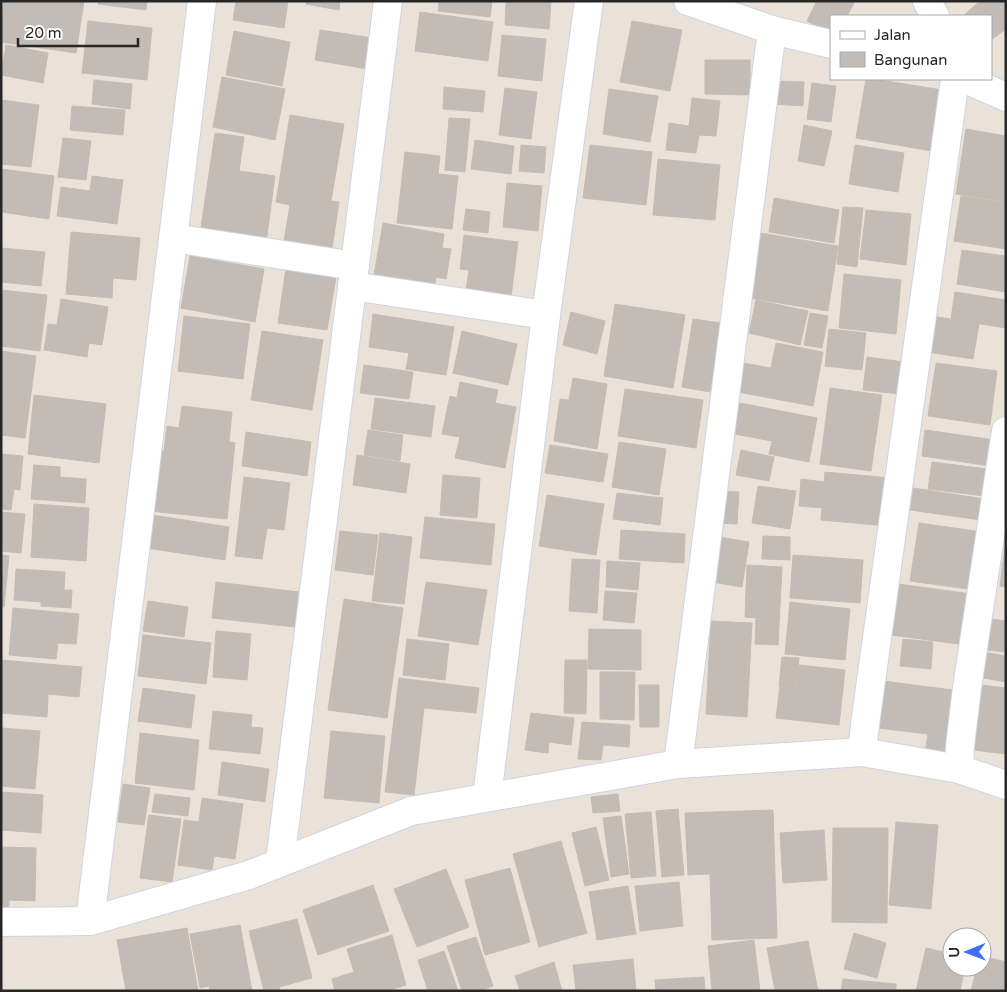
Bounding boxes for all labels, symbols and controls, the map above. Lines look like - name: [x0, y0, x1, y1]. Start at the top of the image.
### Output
- scale bar: [18, 15, 138, 47]
- legend: [830, 15, 992, 80]
- text: 20 m: [25, 24, 62, 42]
- text: Jalan: [874, 26, 911, 44]
- text: Bangunan: [874, 51, 947, 69]
- north arrow: [942, 927, 992, 977]
- text: U: [946, 947, 963, 958]

